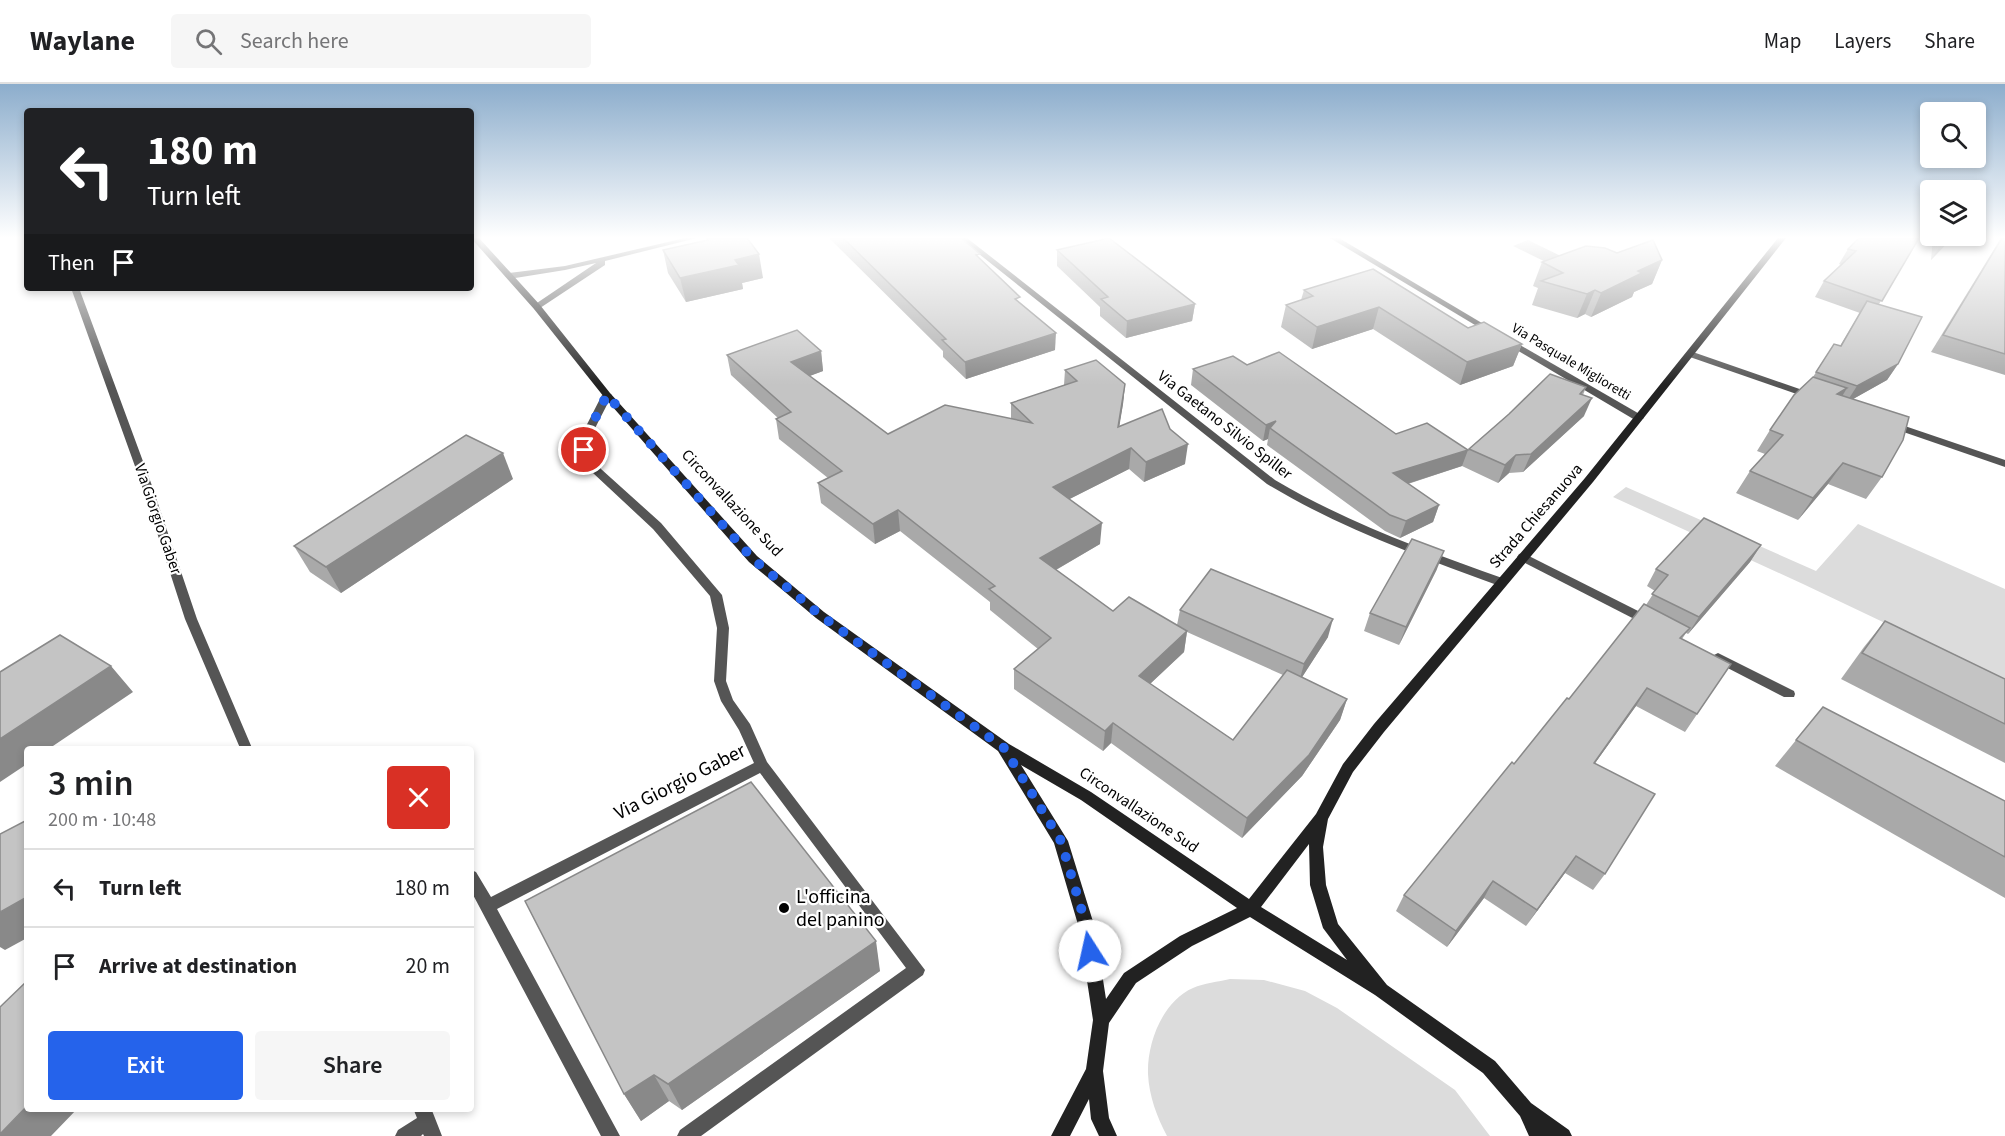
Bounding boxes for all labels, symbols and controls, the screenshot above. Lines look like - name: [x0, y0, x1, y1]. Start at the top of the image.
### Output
- search box: [171, 14, 591, 68]
- text: Waylane: [30, 21, 135, 61]
- icon: search: [192, 25, 225, 58]
- text: Search here: [240, 25, 349, 57]
- text: Map: [1764, 26, 1801, 56]
- text: Layers: [1834, 26, 1891, 56]
- text: Share: [1924, 26, 1975, 56]
- map controls: [1920, 102, 1986, 246]
- button: search: [1920, 102, 1986, 168]
- text: 180 m: [147, 121, 258, 181]
- icon: left: [48, 132, 126, 210]
- text: Turn left: [147, 177, 241, 216]
- button: layers: [1920, 180, 1986, 246]
- icon: arrive: [107, 246, 140, 279]
- text: Then: [48, 247, 95, 279]
- street label: Via Pasquale Miglioretti: [1508, 318, 1634, 406]
- street label: Via Gaetano Silvio Spiller: [1153, 365, 1297, 485]
- pin: [558, 424, 609, 475]
- icon: arrive: [567, 433, 600, 466]
- street label: Circonvallazione Sud: [676, 444, 788, 562]
- street label: Strada Chiesanuova: [1484, 459, 1588, 573]
- street label: Via Giorgio Gaber: [129, 461, 187, 578]
- street label: Via Giorgio Gaber: [609, 737, 751, 827]
- text: 3 min: [48, 758, 134, 809]
- street label: Circonvallazione Sud: [1075, 762, 1203, 858]
- button: close: [387, 766, 450, 829]
- text: 200 m · 10:48: [48, 806, 156, 834]
- icon: left: [48, 872, 81, 905]
- text: Turn left: [99, 872, 181, 904]
- text: 180 m: [395, 872, 450, 904]
- place label: L'officina del panino: [796, 883, 885, 934]
- marker: L'officina del panino: [777, 901, 791, 915]
- position arrow: [1058, 919, 1122, 983]
- icon: arrive: [48, 950, 81, 983]
- text: Arrive at destination: [99, 950, 297, 982]
- text: 20 m: [405, 950, 450, 982]
- button: Exit: [48, 1031, 243, 1100]
- button: Share: [255, 1031, 450, 1100]

